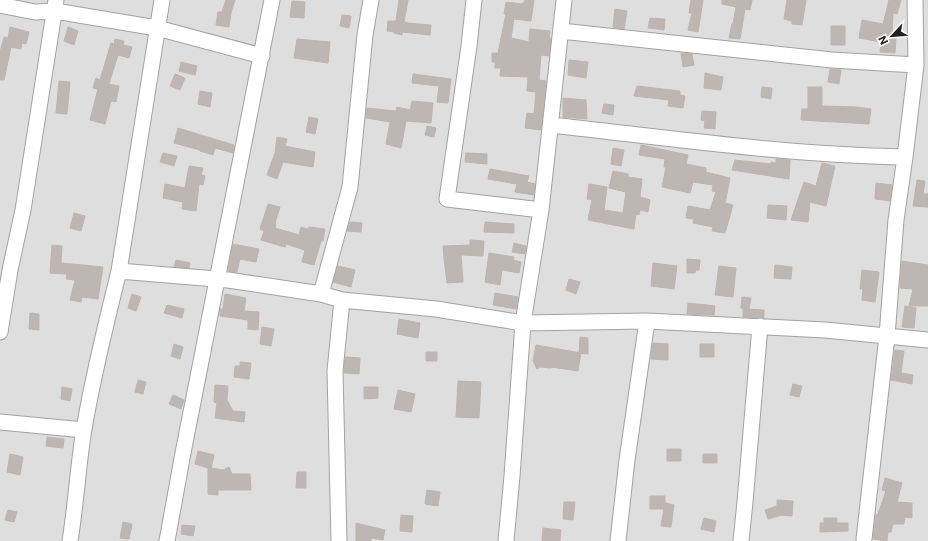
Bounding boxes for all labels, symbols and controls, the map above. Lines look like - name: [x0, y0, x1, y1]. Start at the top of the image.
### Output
- north arrow: [872, 16, 912, 56]
- text: N: [875, 34, 890, 47]

